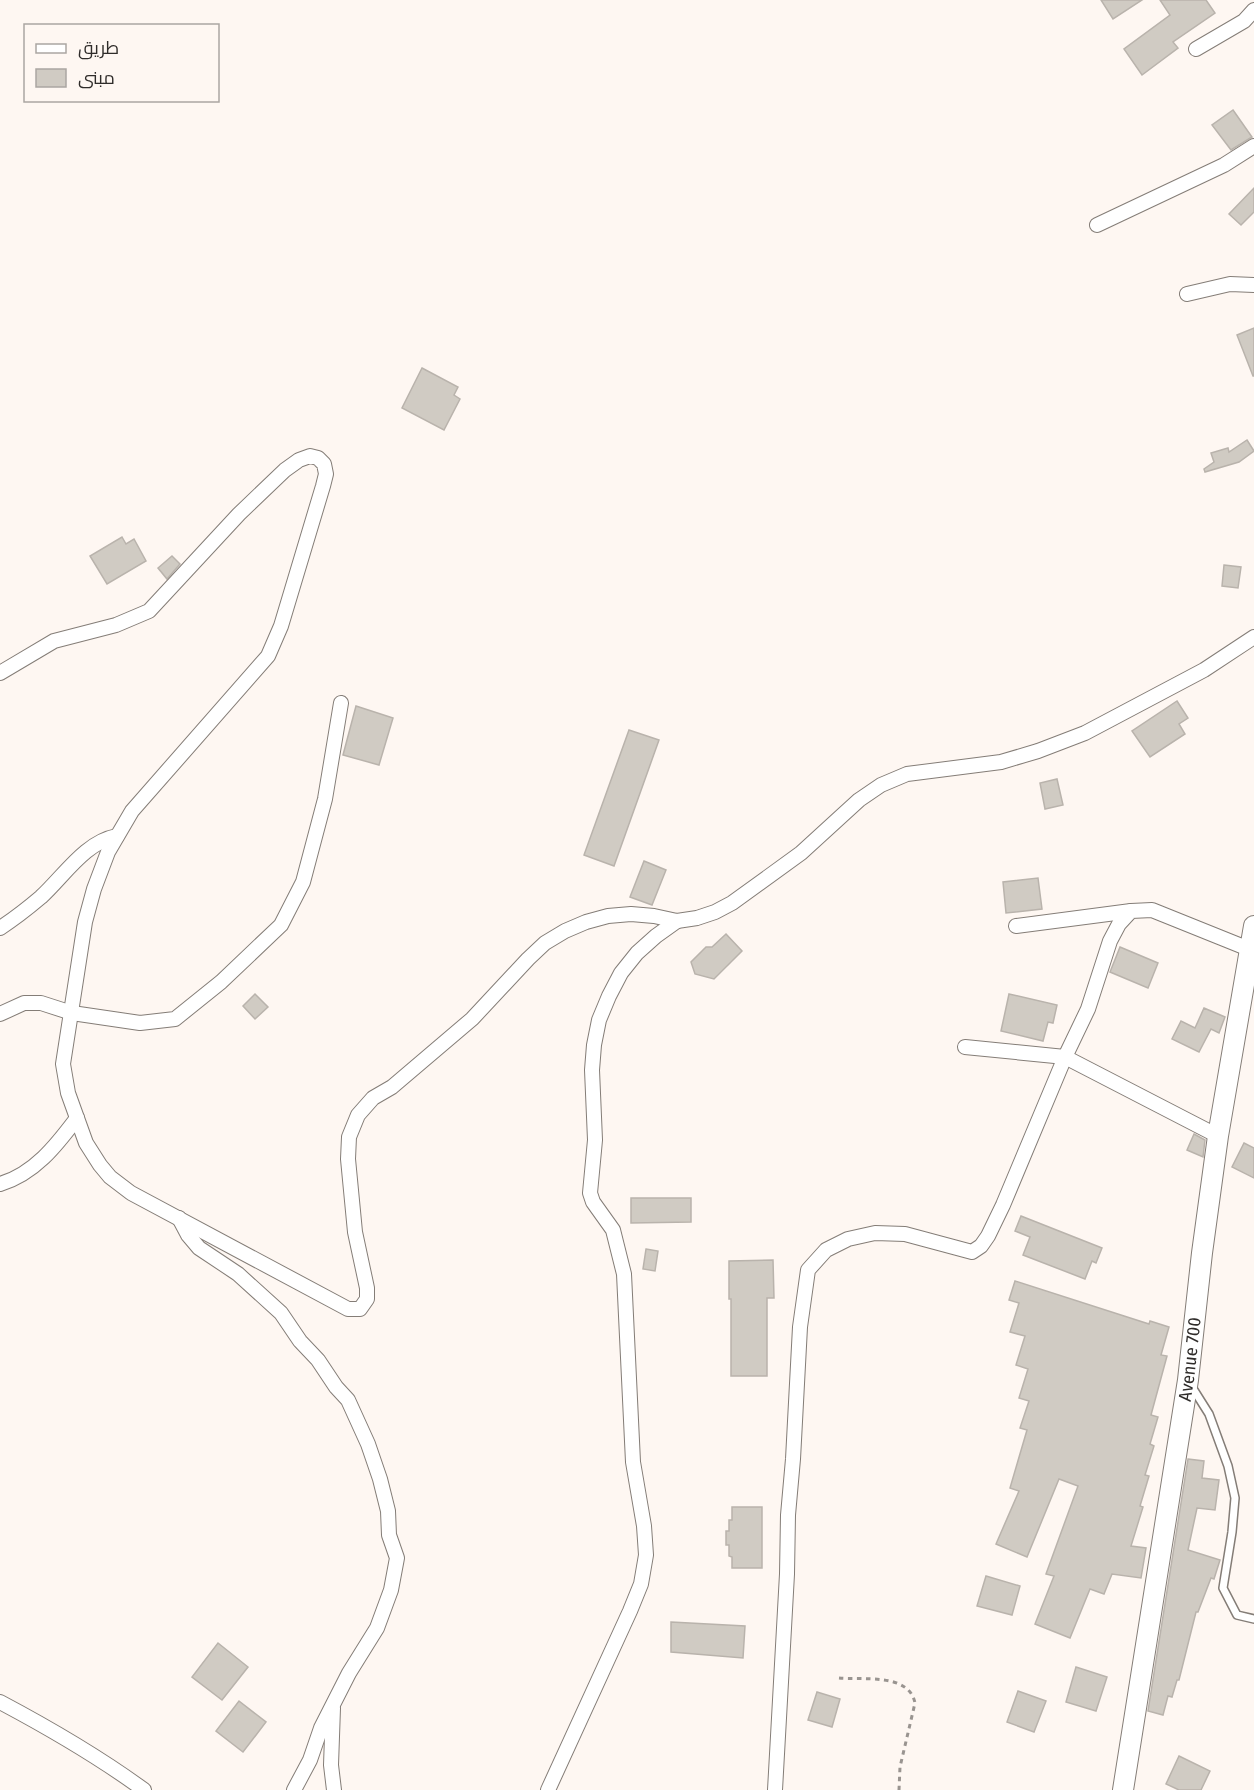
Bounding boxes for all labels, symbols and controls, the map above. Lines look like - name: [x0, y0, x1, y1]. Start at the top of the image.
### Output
- legend: [24, 24, 219, 102]
- text: طريق: [78, 37, 119, 60]
- text: مبنى: [78, 67, 115, 89]
- street label: Avenue 700: [1174, 1316, 1206, 1403]

